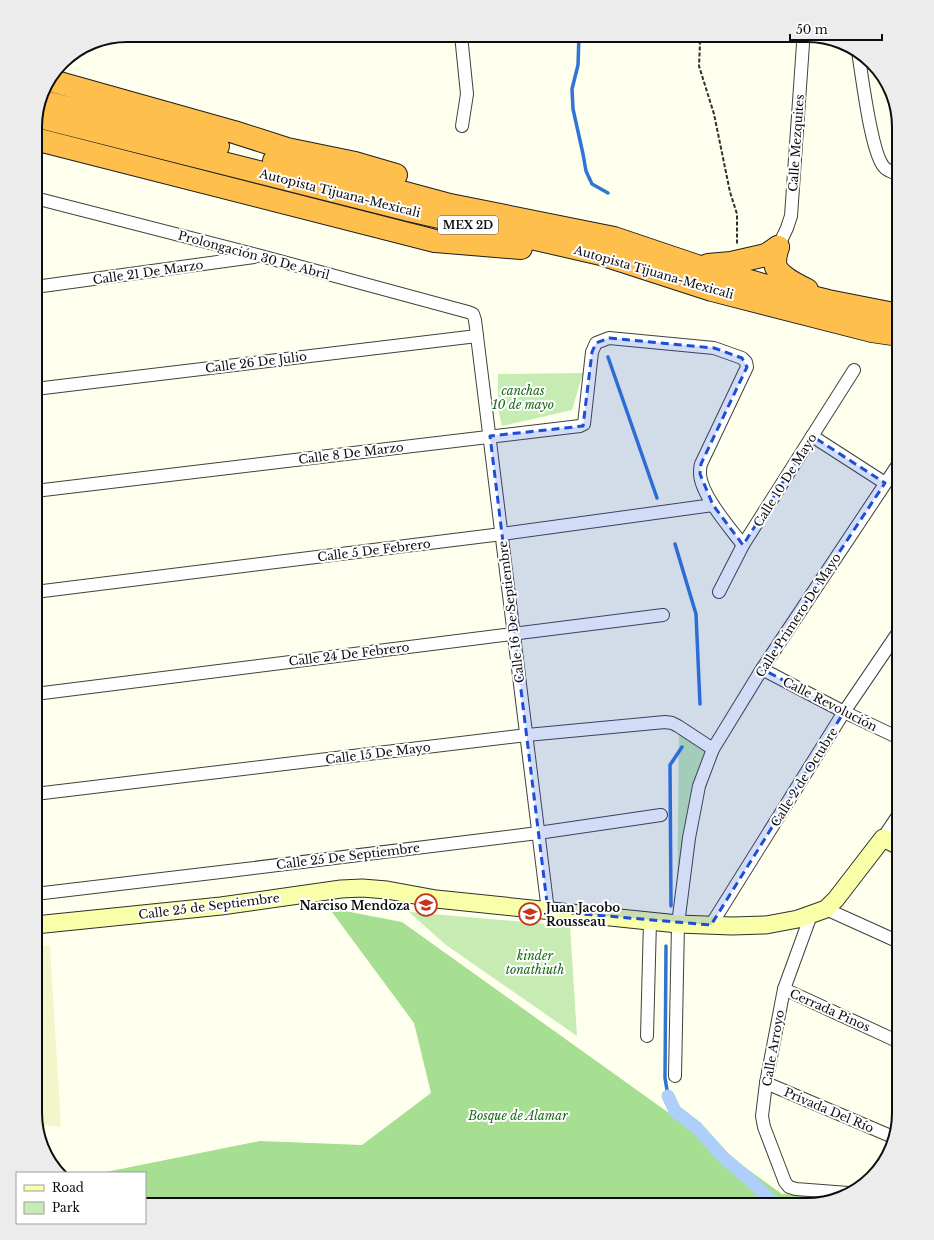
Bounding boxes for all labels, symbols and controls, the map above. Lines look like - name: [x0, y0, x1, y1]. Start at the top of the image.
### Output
- scale bar: [790, 16, 882, 42]
- text: 50 m: [796, 22, 828, 37]
- street label: Calle Mezquites: [785, 94, 807, 192]
- street label: Autopista Tijuana-Mexicali: [257, 165, 422, 220]
- road number: MEX 2D: [438, 216, 498, 234]
- street label: Prolongación 30 De Abril: [177, 228, 332, 282]
- street label: Autopista Tijuana-Mexicali: [571, 242, 736, 302]
- street label: Calle 21 De Marzo: [92, 257, 204, 287]
- street label: Calle 26 De Julio: [204, 348, 308, 376]
- park label: canchas 10 de mayo: [491, 383, 554, 412]
- street label: Calle 10 De Mayo: [750, 430, 820, 530]
- street label: Calle 8 De Marzo: [297, 439, 405, 467]
- street label: Calle 5 De Febrero: [317, 536, 432, 564]
- street label: Calle 16 De Septiembre: [495, 540, 527, 684]
- street label: Calle Primero De Mayo: [752, 550, 844, 680]
- street label: Calle 24 De Febrero: [288, 639, 410, 669]
- street label: Calle Revolución: [780, 674, 880, 734]
- street label: Calle 2 de Octubre: [767, 724, 841, 829]
- street label: Calle 15 De Mayo: [325, 739, 432, 767]
- street label: Calle 25 De Septiembre: [275, 840, 421, 872]
- street label: Calle 25 de Septiembre: [138, 890, 280, 922]
- school or university icon: Narciso Mendoza: [413, 892, 439, 918]
- place label: Narciso Mendoza: [299, 898, 410, 913]
- place label: Juan Jacobo Rousseau: [543, 900, 620, 929]
- school or university icon: Juan Jacobo Rousseau: [517, 901, 543, 927]
- park label: kinder tonathiuth: [506, 948, 565, 977]
- street label: Cerrada Pinos: [787, 986, 873, 1034]
- street label: Calle Arroyo: [759, 1008, 787, 1087]
- street label: Privada Del Río: [782, 1084, 876, 1136]
- park label: Bosque de Alamar: [467, 1108, 568, 1123]
- legend: [16, 1172, 146, 1224]
- text: Road: [52, 1180, 84, 1195]
- text: Park: [52, 1200, 80, 1215]

